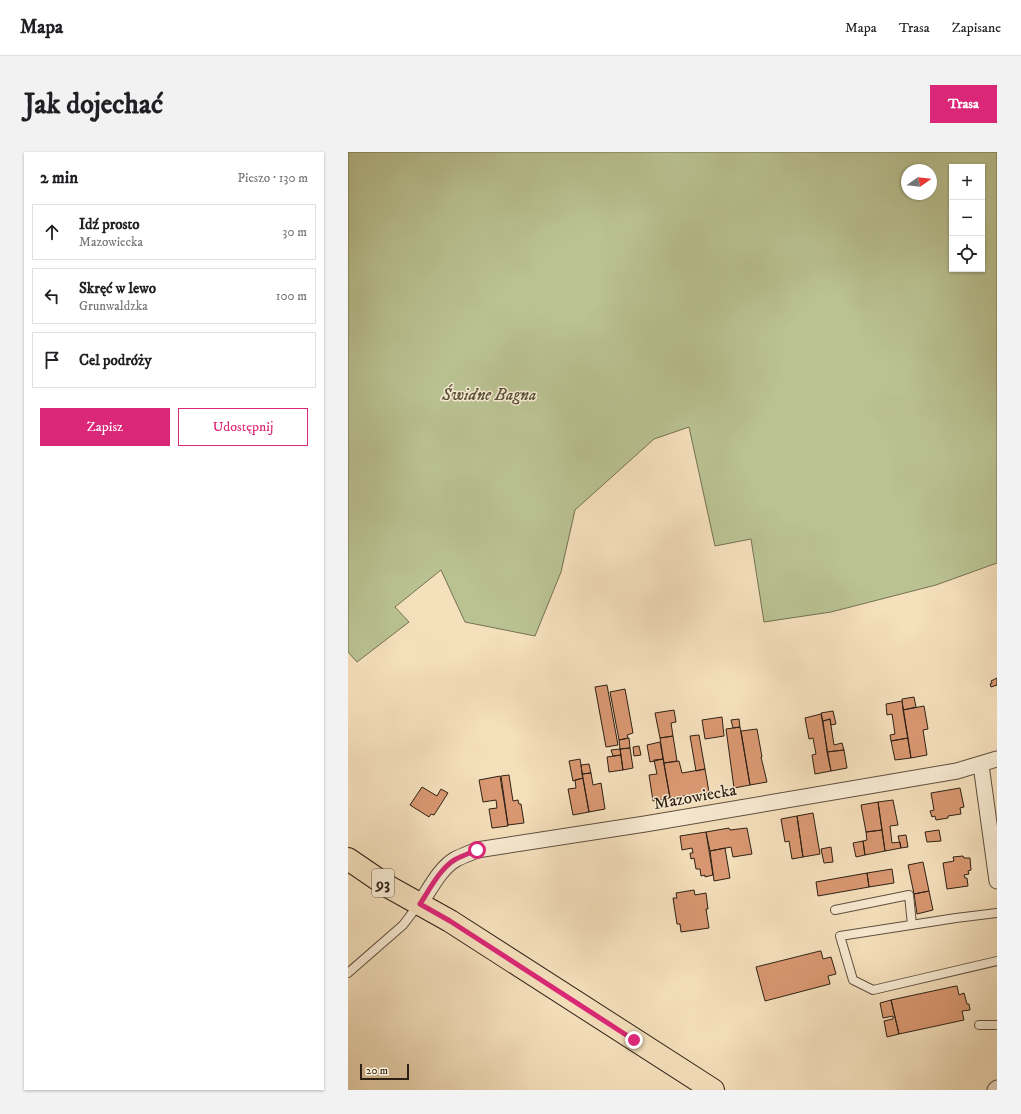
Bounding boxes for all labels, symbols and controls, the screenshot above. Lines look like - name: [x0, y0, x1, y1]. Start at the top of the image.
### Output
- text: Mapa: [20, 16, 63, 39]
- text: Mapa: [845, 19, 877, 37]
- text: Trasa: [899, 19, 930, 37]
- text: Zapisane: [952, 19, 1001, 37]
- button: Trasa: [930, 85, 997, 123]
- text: Jak dojechać: [24, 87, 163, 122]
- north arrow: [901, 164, 937, 200]
- map controls: [949, 164, 985, 272]
- button: +: [949, 164, 985, 200]
- text: 2 min: [40, 167, 78, 189]
- text: Pieszo · 130 m: [238, 170, 308, 186]
- button: −: [949, 200, 985, 236]
- text: Idź prosto: [79, 215, 140, 234]
- icon: ahead: [41, 221, 63, 243]
- text: 30 m: [283, 224, 307, 240]
- text: Mazowiecka: [79, 234, 143, 250]
- button: locate: [949, 236, 985, 272]
- text: Skręć w lewo: [79, 279, 156, 298]
- icon: left: [41, 285, 63, 307]
- text: 100 m: [276, 288, 307, 304]
- text: Grunwaldzka: [79, 298, 148, 314]
- icon: arrive: [41, 349, 63, 371]
- text: Cel podróży: [79, 351, 152, 370]
- park label: Świdne Bagna: [441, 384, 536, 406]
- button: Zapisz: [40, 408, 170, 446]
- button: Udostępnij: [178, 408, 308, 446]
- street label: Mazowiecka: [652, 779, 739, 815]
- route start: [468, 841, 486, 859]
- road number: 93: [372, 869, 394, 897]
- route end: [625, 1031, 643, 1049]
- scale bar: [360, 1062, 409, 1081]
- text: 20 m: [366, 1064, 388, 1078]

